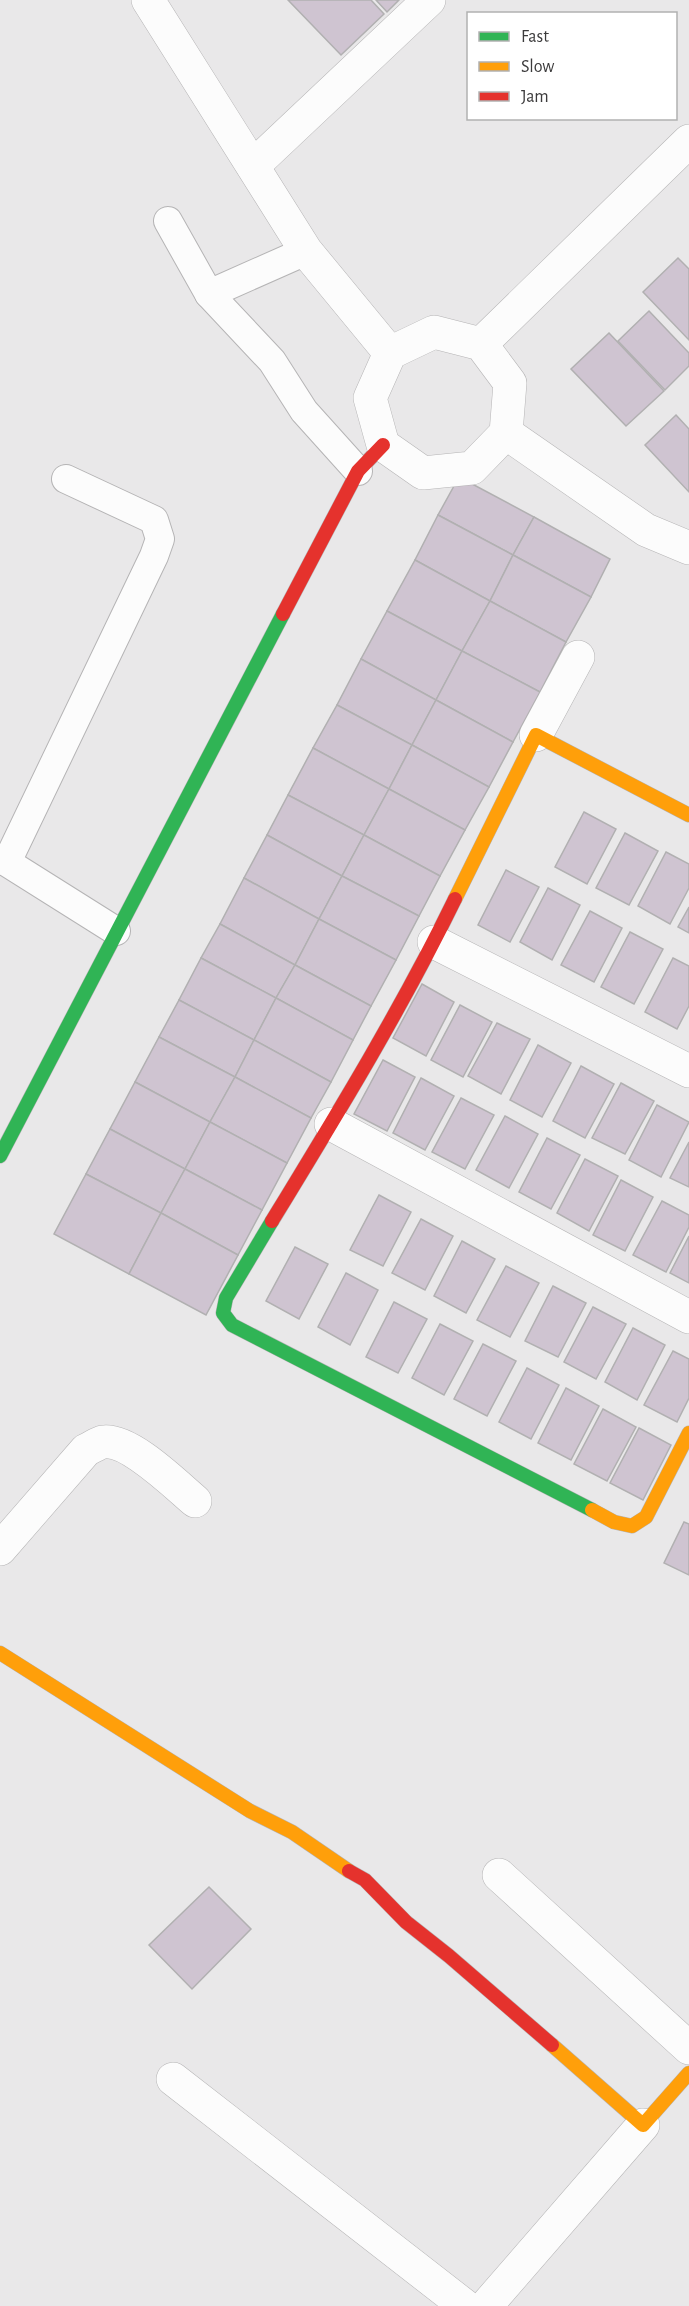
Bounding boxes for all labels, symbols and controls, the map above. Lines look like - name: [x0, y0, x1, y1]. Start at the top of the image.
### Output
- legend: [467, 12, 677, 120]
- text: Fast: [521, 28, 549, 46]
- text: Slow: [521, 58, 554, 76]
- text: Jam: [521, 88, 549, 106]

